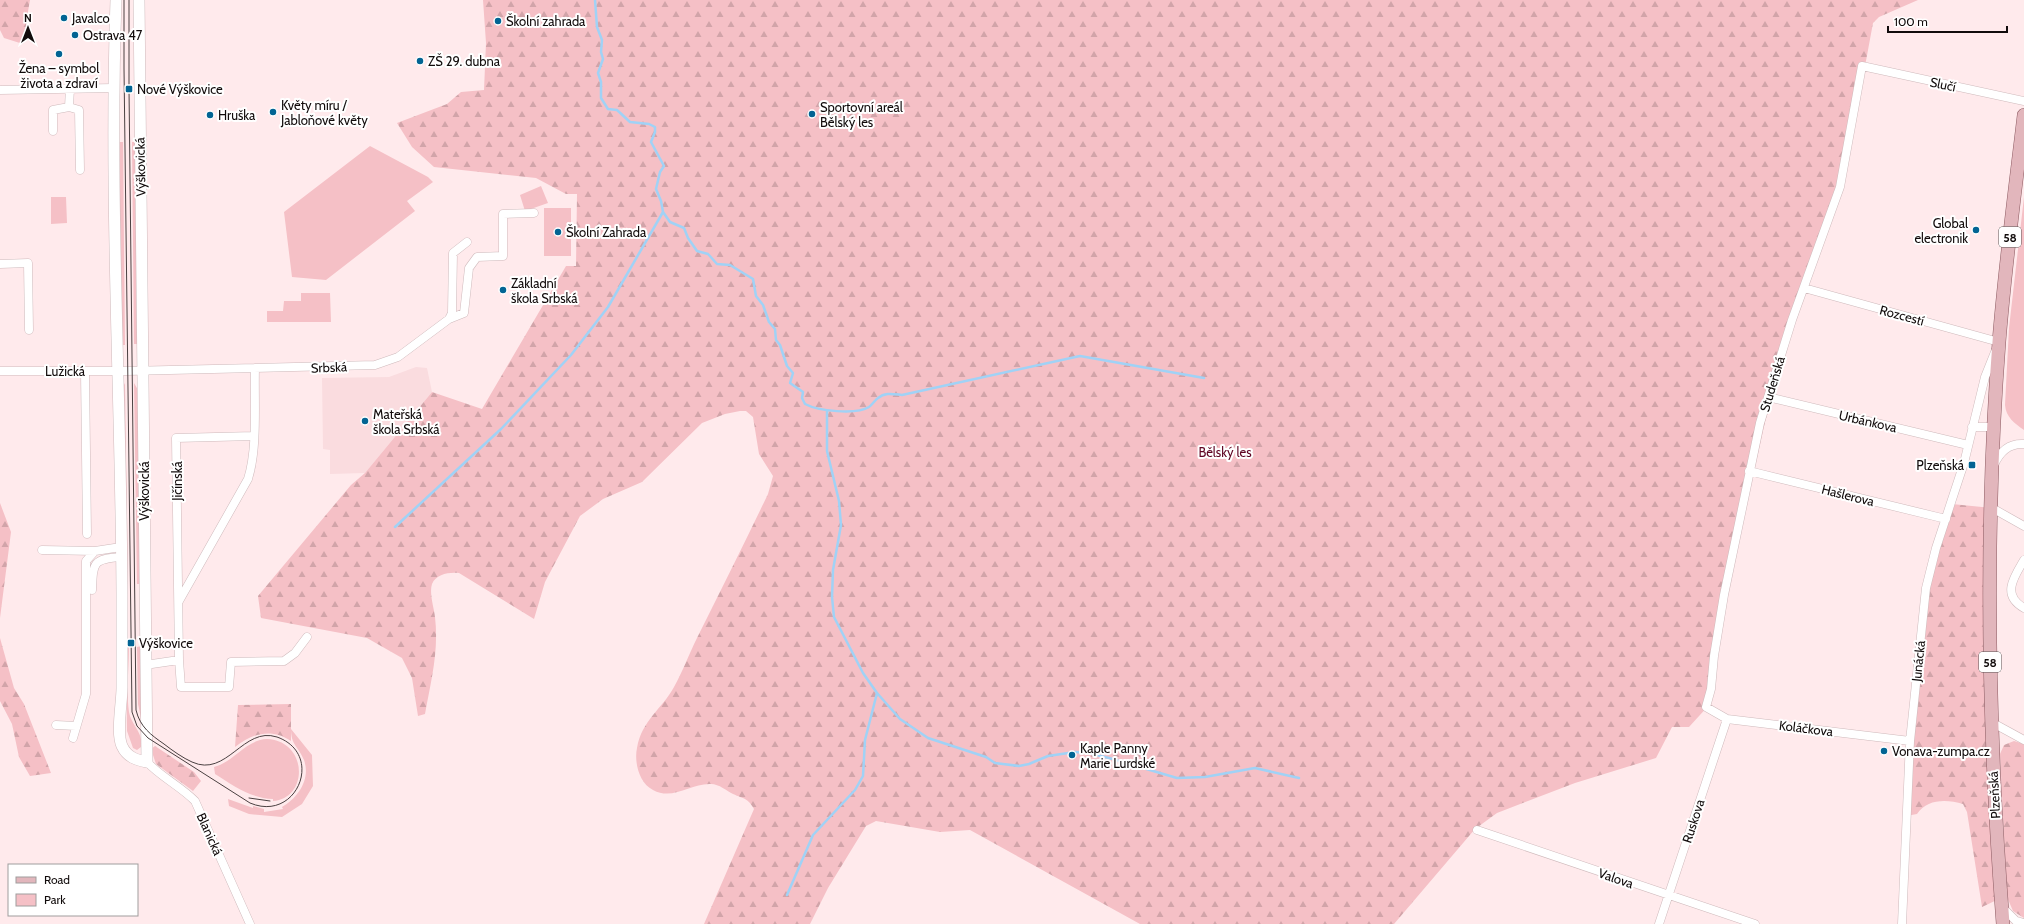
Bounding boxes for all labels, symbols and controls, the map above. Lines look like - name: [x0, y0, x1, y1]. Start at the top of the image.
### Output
- north arrow: [8, 8, 48, 48]
- scale bar: [1888, 8, 2007, 34]
- place label: Javalco: [71, 10, 110, 26]
- text: N: [24, 11, 32, 25]
- place label: Školní zahrada: [506, 12, 586, 29]
- marker: Javalco: [59, 13, 69, 23]
- text: 100 m: [1894, 14, 1928, 29]
- marker: Školní zahrada: [493, 16, 503, 26]
- place label: Ostrava 47: [83, 27, 143, 43]
- marker: Ostrava 47: [70, 30, 80, 40]
- marker: Žena – symbol života a zdraví: [54, 49, 64, 59]
- place label: ZŠ 29. dubna: [428, 52, 501, 69]
- marker: ZŠ 29. dubna: [415, 56, 425, 66]
- place label: Žena – symbol života a zdraví: [19, 59, 99, 91]
- street label: Slučí: [1929, 73, 1958, 95]
- place label: Nové Výškovice: [137, 81, 223, 97]
- marker: Nové Výškovice: [124, 84, 134, 94]
- place label: Květy míru / Jabloňové květy: [280, 97, 368, 128]
- place label: Sportovní areál Bělský les: [820, 99, 903, 130]
- place label: Hruška: [218, 107, 256, 123]
- marker: Květy míru / Jabloňové květy: [268, 107, 278, 117]
- marker: Sportovní areál Bělský les: [807, 109, 817, 119]
- marker: Hruška: [205, 110, 215, 120]
- street label: Výškovická: [131, 136, 149, 197]
- place label: Global electronik: [1914, 215, 1968, 246]
- place label: Školní Zahrada: [566, 223, 647, 240]
- marker: Global electronik: [1971, 225, 1981, 235]
- marker: Školní Zahrada: [553, 227, 563, 237]
- road number: 58: [1999, 227, 2021, 247]
- place label: Základní škola Srbská: [511, 275, 578, 306]
- marker: Základní škola Srbská: [498, 285, 508, 295]
- street label: Rozcestí: [1878, 301, 1926, 329]
- street label: Studeňská: [1756, 354, 1788, 414]
- street label: Srbská: [311, 358, 348, 376]
- street label: Lužická: [45, 363, 86, 379]
- place label: Mateřská škola Srbská: [373, 406, 440, 437]
- street label: Urbánkova: [1837, 407, 1899, 436]
- marker: Mateřská škola Srbská: [360, 416, 370, 426]
- park label: Bělský les: [1198, 444, 1252, 460]
- place label: Plzeňská: [1916, 457, 1965, 473]
- marker: Plzeňská: [1967, 460, 1977, 470]
- street label: Výškovická: [136, 461, 152, 521]
- street label: Jičínská: [169, 461, 185, 502]
- street label: Hašlerova: [1820, 481, 1877, 509]
- place label: Výškovice: [139, 635, 193, 651]
- marker: Výškovice: [126, 638, 136, 648]
- street label: Junácká: [1908, 639, 1928, 683]
- road number: 58: [1979, 652, 2001, 672]
- street label: Koláčkova: [1778, 717, 1835, 739]
- place label: Kaple Panny Marie Lurdské: [1080, 740, 1155, 771]
- place label: Vonava-zumpa.cz: [1892, 743, 1990, 759]
- marker: Vonava-zumpa.cz: [1879, 746, 1889, 756]
- marker: Kaple Panny Marie Lurdské: [1067, 750, 1077, 760]
- street label: Plzeňská: [1985, 770, 2003, 819]
- street label: Ruskova: [1678, 796, 1708, 845]
- street label: Blanická: [194, 810, 227, 858]
- legend: [8, 864, 138, 916]
- street label: Valova: [1596, 865, 1636, 892]
- text: Road: [44, 872, 70, 887]
- text: Park: [44, 892, 66, 907]

